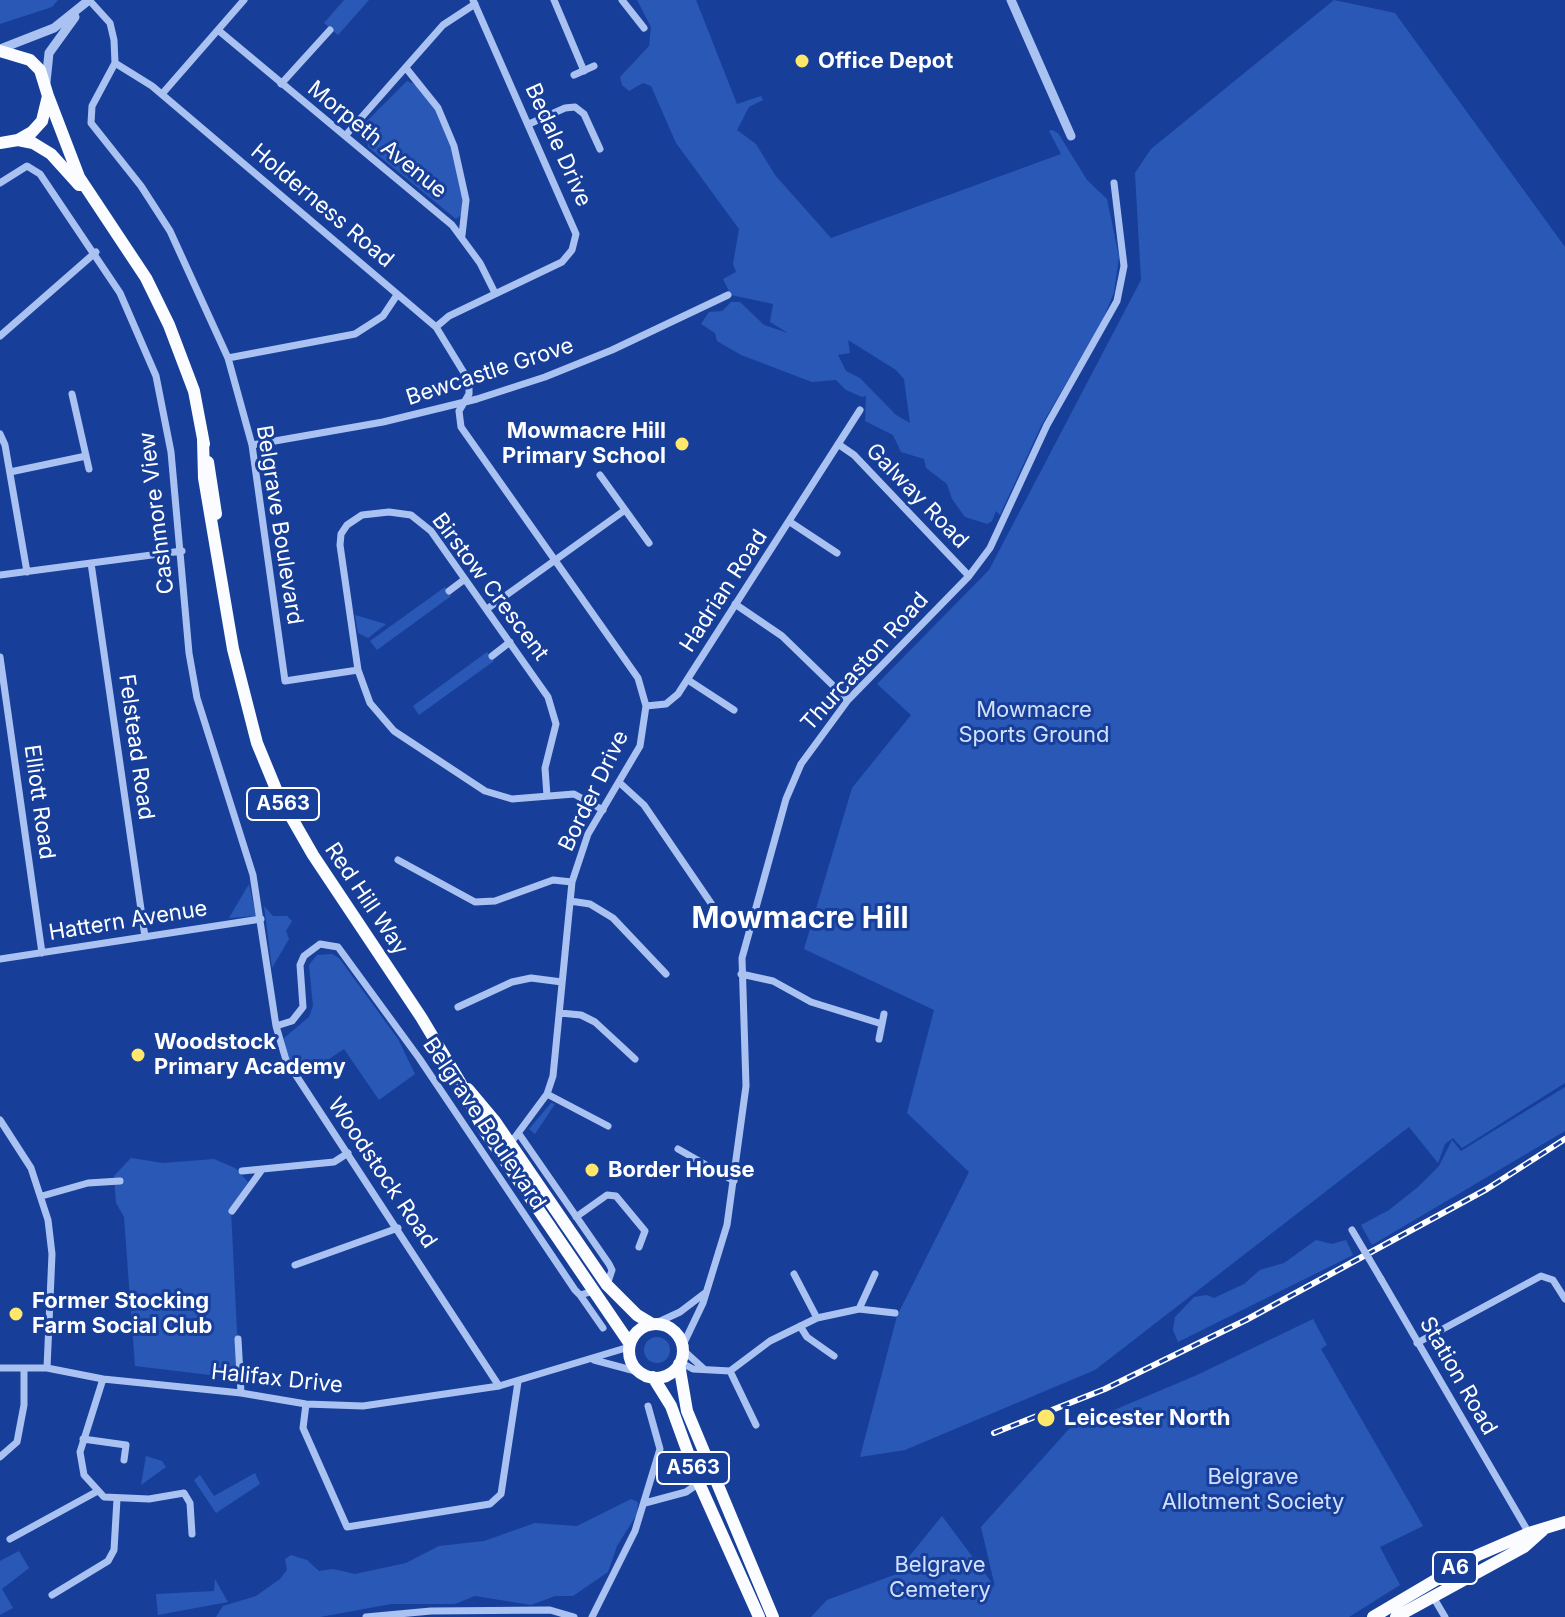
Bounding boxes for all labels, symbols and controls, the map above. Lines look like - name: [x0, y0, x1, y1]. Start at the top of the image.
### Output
- place label: Office Depot: [818, 48, 953, 74]
- marker: Office Depot: [793, 52, 811, 70]
- street label: Morpeth Avenue: [302, 76, 452, 204]
- street label: Bedale Drive: [519, 79, 597, 211]
- street label: Holderness Road: [245, 139, 399, 273]
- street label: Bewcastle Grove: [403, 332, 577, 412]
- place label: Mowmacre Hill Primary School: [502, 418, 666, 470]
- street label: Belgrave Boulevard: [250, 423, 308, 627]
- street label: Cashmore View: [134, 430, 180, 596]
- marker: Mowmacre Hill Primary School: [673, 435, 691, 453]
- street label: Galway Road: [860, 438, 974, 554]
- street label: Birstow Crescent: [426, 508, 554, 666]
- street label: Hadrian Road: [675, 525, 773, 657]
- street label: Thurcaston Road: [796, 587, 934, 737]
- street label: Felstead Road: [113, 672, 159, 822]
- park label: Mowmacre Sports Ground: [958, 697, 1110, 748]
- street label: Border Drive: [553, 726, 635, 856]
- street label: Elliott Road: [18, 743, 60, 861]
- road number: A563: [247, 788, 319, 820]
- street label: Red Hill Way: [319, 838, 413, 960]
- street label: Hattern Avenue: [47, 895, 209, 947]
- district label: Mowmacre Hill: [691, 901, 909, 937]
- place label: Woodstock Primary Academy: [154, 1029, 346, 1080]
- street label: Belgrave Boulevard: [417, 1033, 551, 1215]
- marker: Woodstock Primary Academy: [129, 1046, 147, 1064]
- street label: Woodstock Road: [322, 1093, 442, 1253]
- place label: Border House: [608, 1157, 755, 1183]
- marker: Border House: [583, 1161, 601, 1179]
- place label: Former Stocking Farm Social Club: [32, 1288, 212, 1340]
- marker: Former Stocking Farm Social Club: [7, 1305, 25, 1323]
- street label: Station Road: [1414, 1312, 1502, 1440]
- street label: Halifax Drive: [210, 1359, 344, 1399]
- place label: Leicester North: [1064, 1405, 1230, 1431]
- marker: Leicester North: [1035, 1407, 1057, 1429]
- road number: A563: [657, 1452, 729, 1484]
- park label: Belgrave Allotment Society: [1162, 1464, 1344, 1516]
- park label: Belgrave Cemetery: [889, 1552, 991, 1604]
- road number: A6: [1433, 1552, 1477, 1584]

